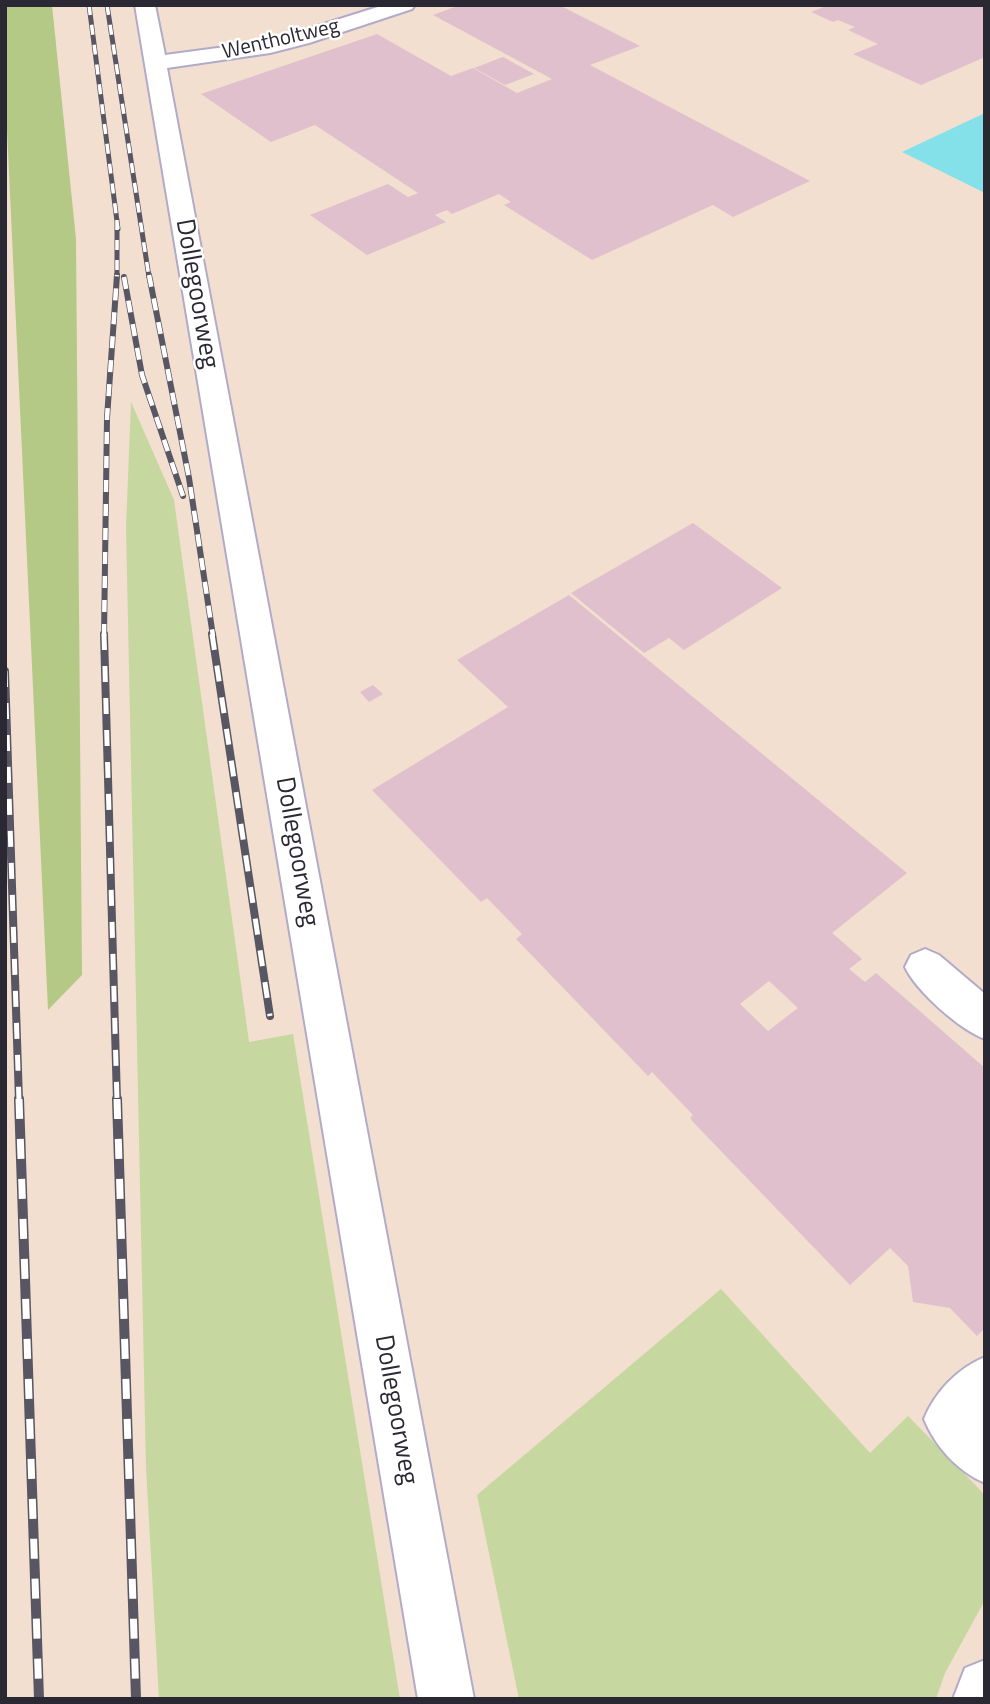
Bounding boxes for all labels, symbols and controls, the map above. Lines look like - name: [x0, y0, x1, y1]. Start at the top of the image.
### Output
- street label: Wentholtweg: [220, 14, 342, 66]
- street label: Dollegoorweg: [167, 217, 225, 371]
- street label: Dollegoorweg: [267, 775, 325, 929]
- street label: Dollegoorweg: [366, 1333, 424, 1487]

